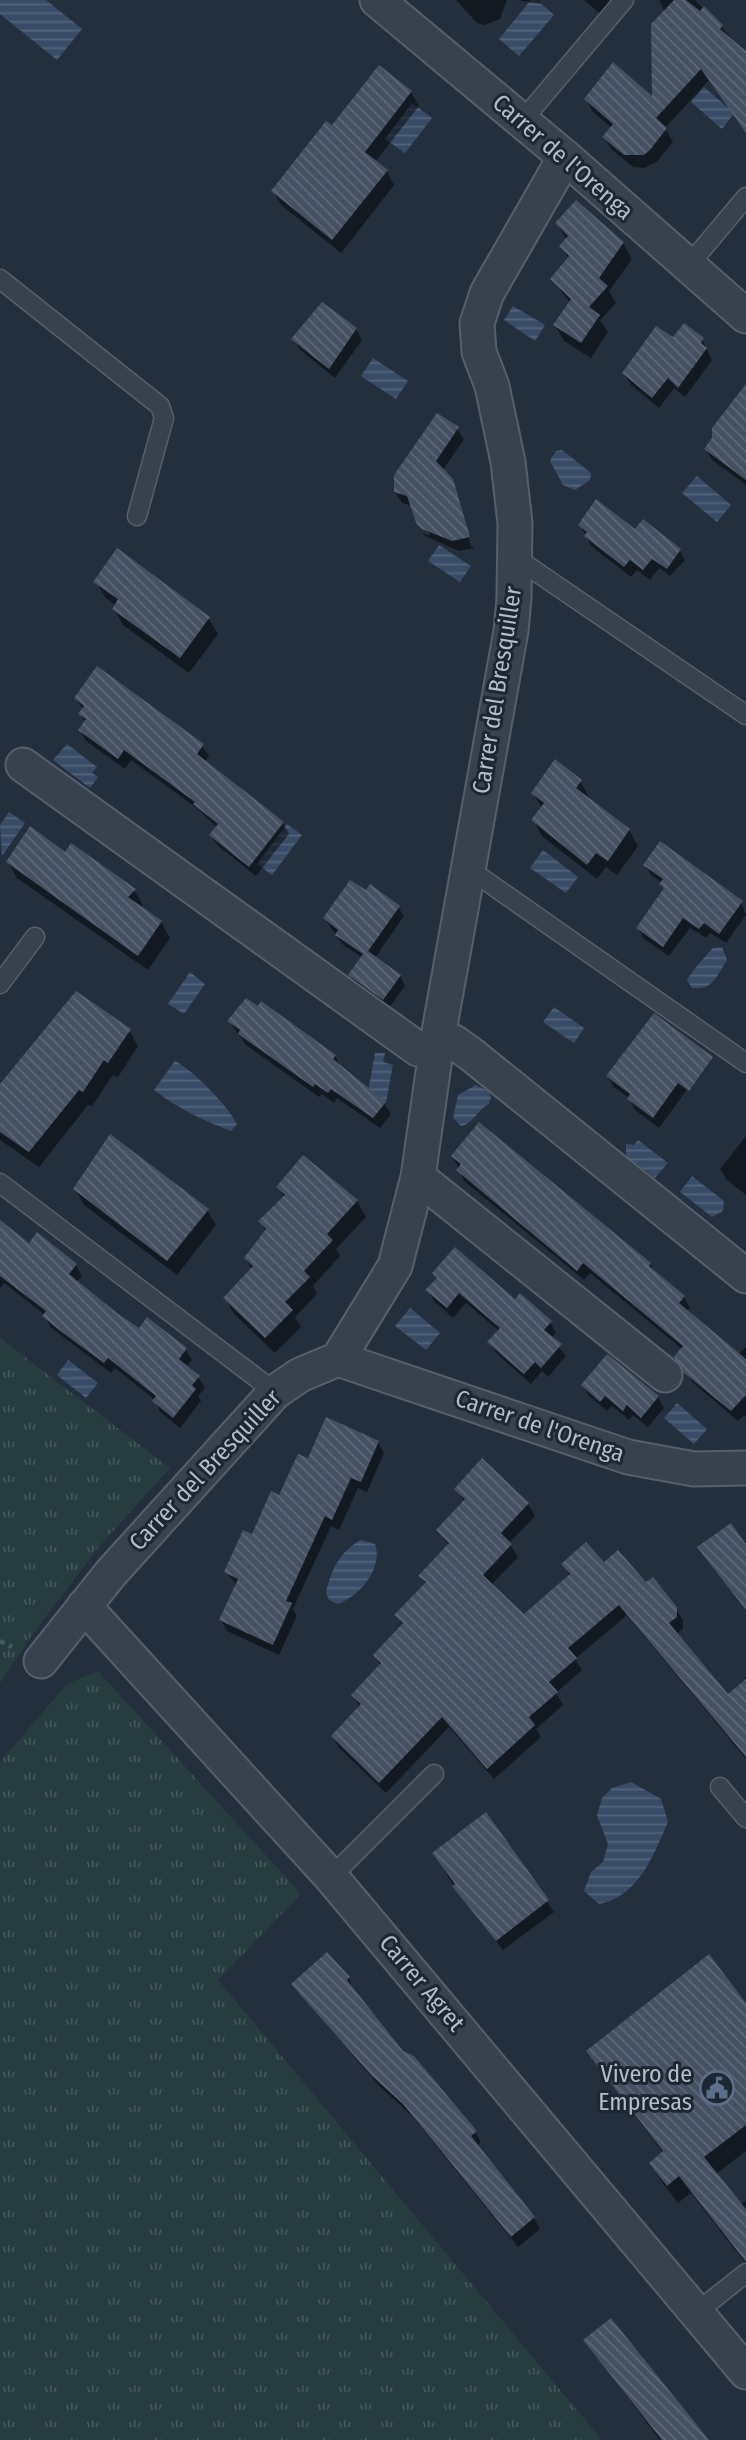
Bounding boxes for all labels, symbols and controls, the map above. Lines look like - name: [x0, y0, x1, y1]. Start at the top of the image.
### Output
- street label: Carrer de l'Orenga: [487, 88, 639, 226]
- street label: Carrer del Bresquiller: [467, 584, 527, 796]
- street label: Carrer del Bresquiller: [123, 1383, 287, 1556]
- street label: Carrer de l'Orenga: [452, 1384, 628, 1468]
- street label: Carrer Agret: [374, 1929, 470, 2037]
- place label: Vivero de Empresas: [598, 2060, 692, 2116]
- public building icon: Vivero de Empresas: [698, 2069, 736, 2107]

